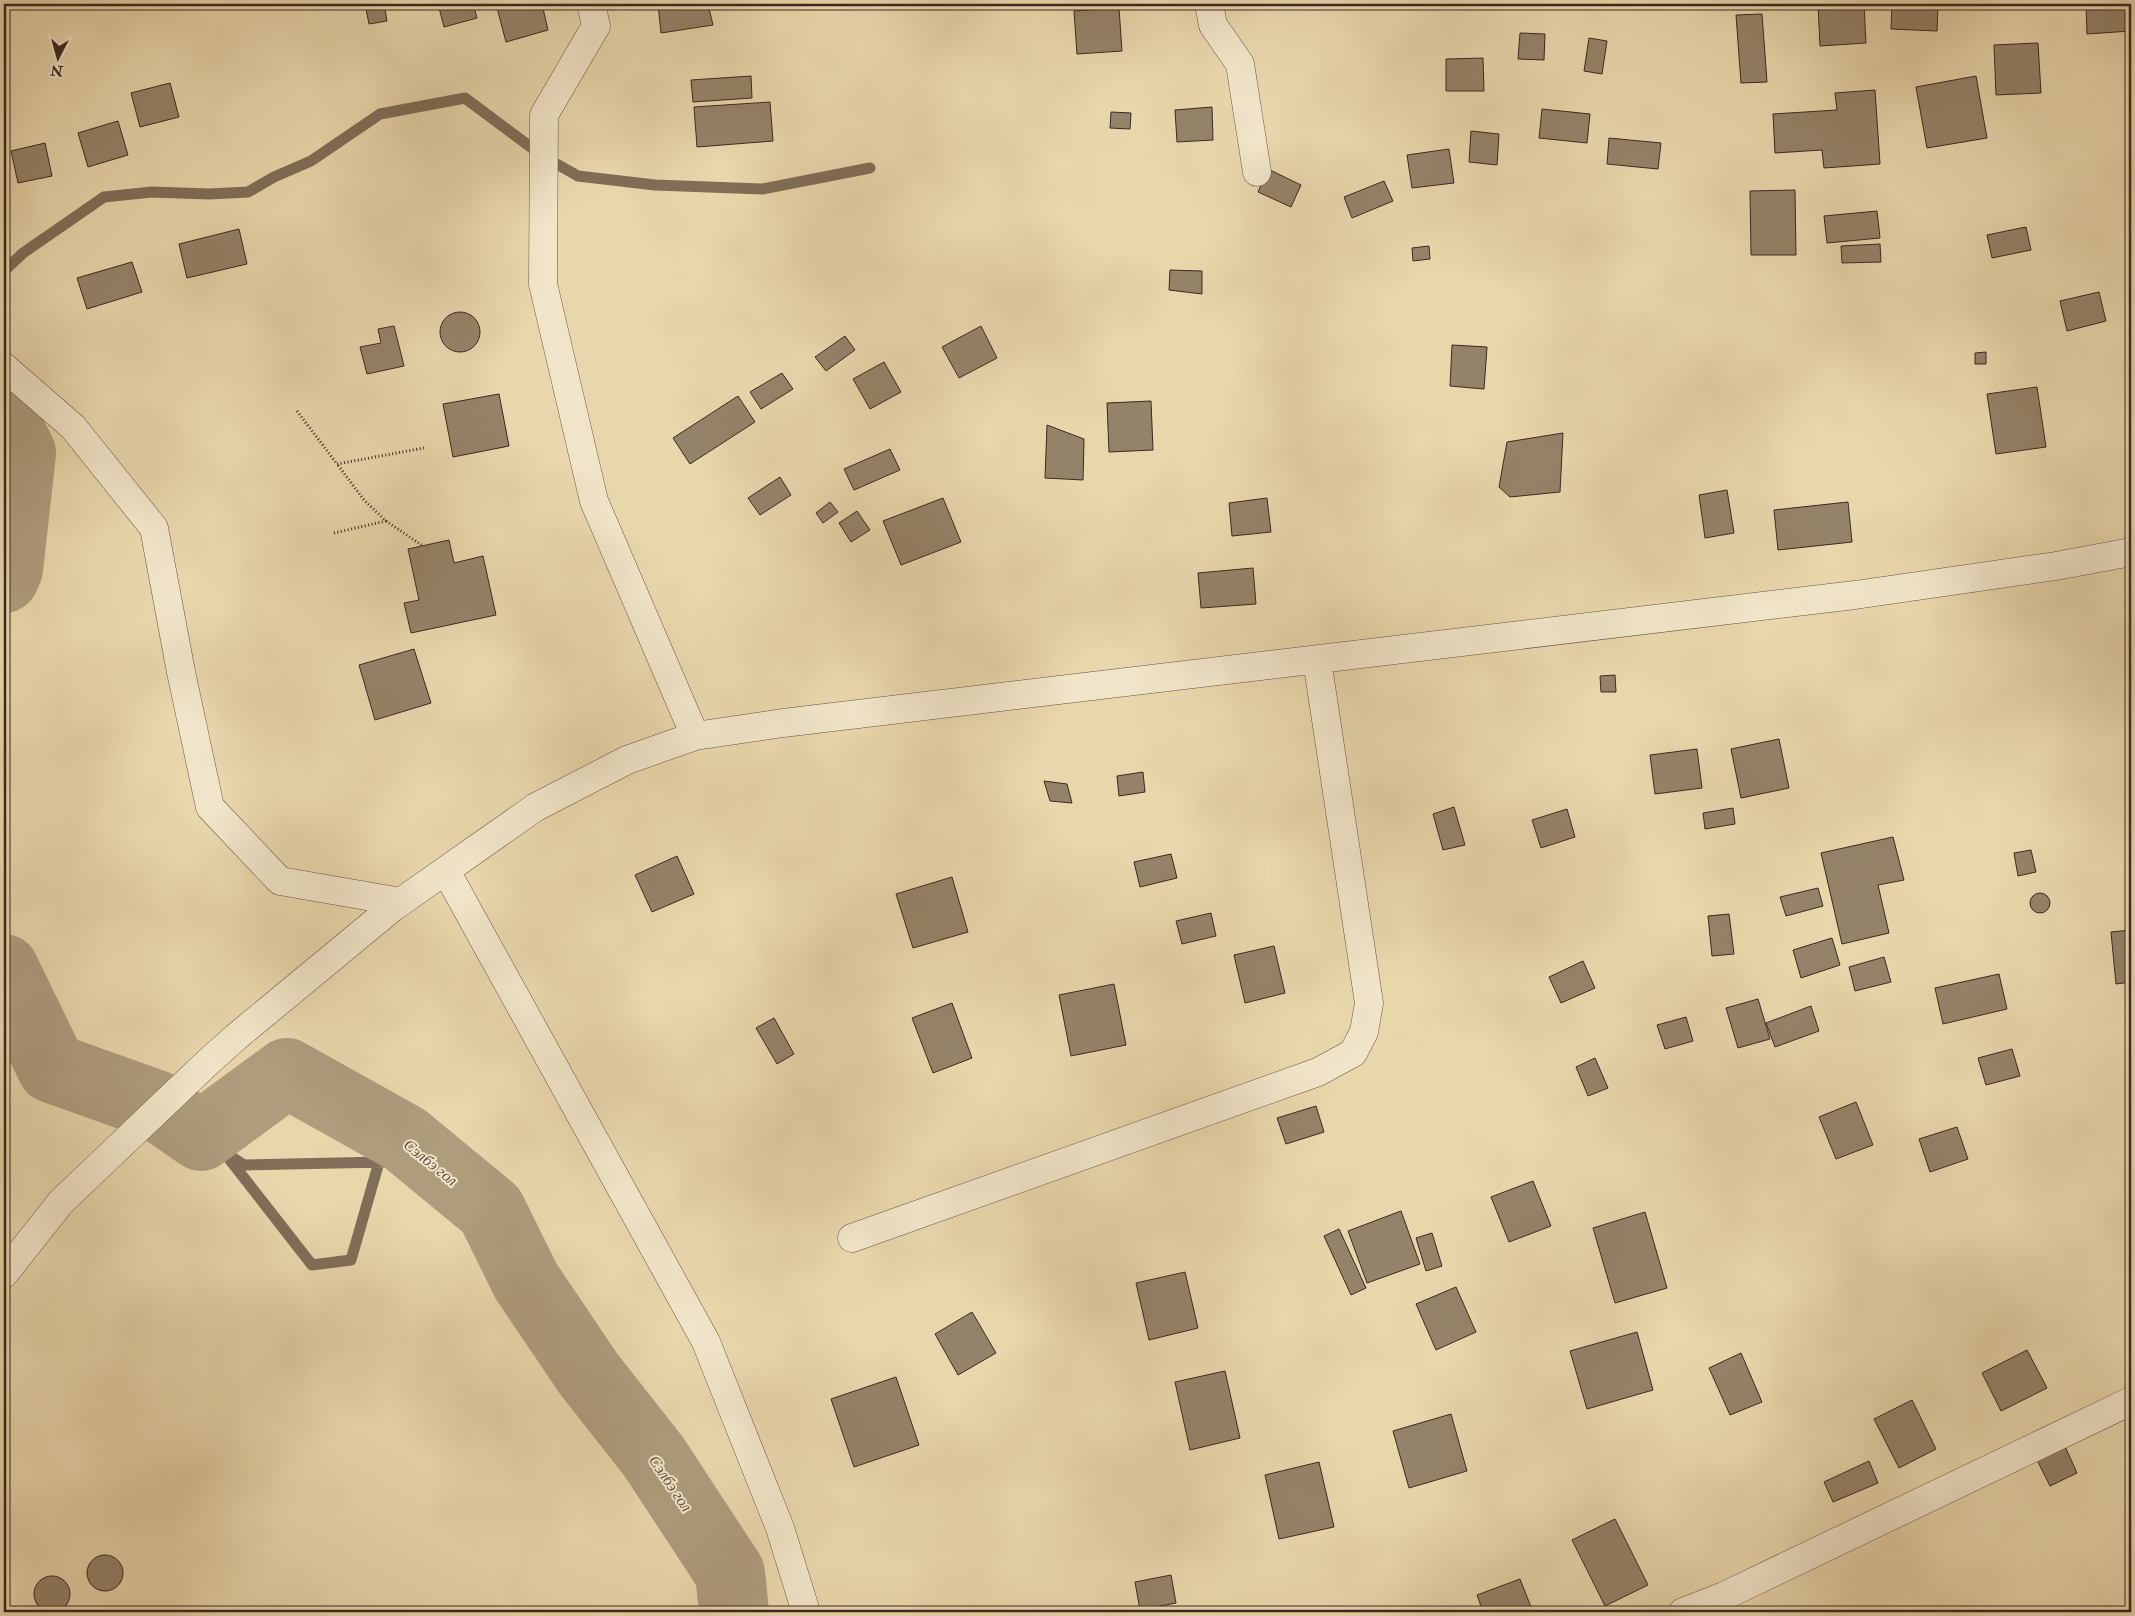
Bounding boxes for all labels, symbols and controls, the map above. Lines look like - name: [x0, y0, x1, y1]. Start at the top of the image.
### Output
- north arrow: [32, 32, 82, 82]
- text: N: [49, 61, 65, 80]
- water label: Сэлбэ гол: [399, 1135, 461, 1191]
- water label: Сэлбэ гол: [644, 1452, 696, 1516]

